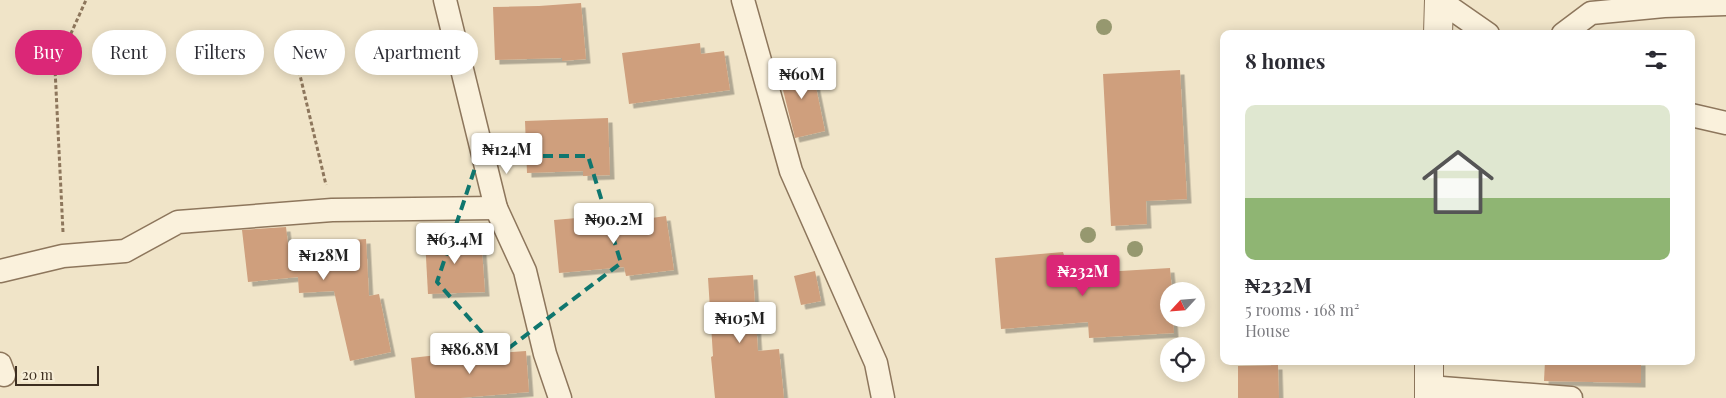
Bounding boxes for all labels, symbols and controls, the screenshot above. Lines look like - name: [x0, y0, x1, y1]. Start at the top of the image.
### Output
- chip: Buy: [15, 30, 82, 75]
- chip: Rent: [92, 30, 166, 75]
- chip: Filters: [176, 30, 264, 75]
- chip: New: [274, 30, 345, 75]
- chip: Apartment: [355, 30, 478, 75]
- text: 8 homes: [1245, 46, 1325, 74]
- icon: filters: [1642, 46, 1670, 74]
- pin: ₦60M: [772, 58, 832, 100]
- text: ₦60M: [779, 63, 825, 84]
- pin: ₦124M: [472, 132, 542, 175]
- icon: home: [1413, 137, 1503, 227]
- text: ₦124M: [482, 138, 532, 159]
- pin: ₦90.2M: [573, 202, 655, 245]
- text: ₦90.2M: [585, 208, 643, 229]
- pin: ₦63.4M: [414, 222, 496, 265]
- text: ₦63.4M: [427, 228, 483, 249]
- pin: ₦128M: [289, 238, 359, 281]
- text: ₦128M: [299, 244, 349, 265]
- pin: ₦232M: [1048, 254, 1118, 297]
- text: ₦232M: [1058, 260, 1108, 281]
- text: ₦232M: [1245, 270, 1312, 298]
- north arrow: [1160, 282, 1205, 328]
- map controls: [1160, 282, 1205, 382]
- text: 5 rooms · 168 m²: [1245, 299, 1359, 320]
- pin: ₦105M: [705, 302, 775, 344]
- text: ₦105M: [715, 307, 765, 328]
- text: House: [1245, 320, 1290, 341]
- pin: ₦86.8M: [429, 332, 511, 375]
- button: locate: [1160, 337, 1205, 382]
- text: ₦86.8M: [441, 338, 499, 359]
- scale bar: [15, 363, 99, 386]
- text: 20 m: [22, 365, 53, 384]

